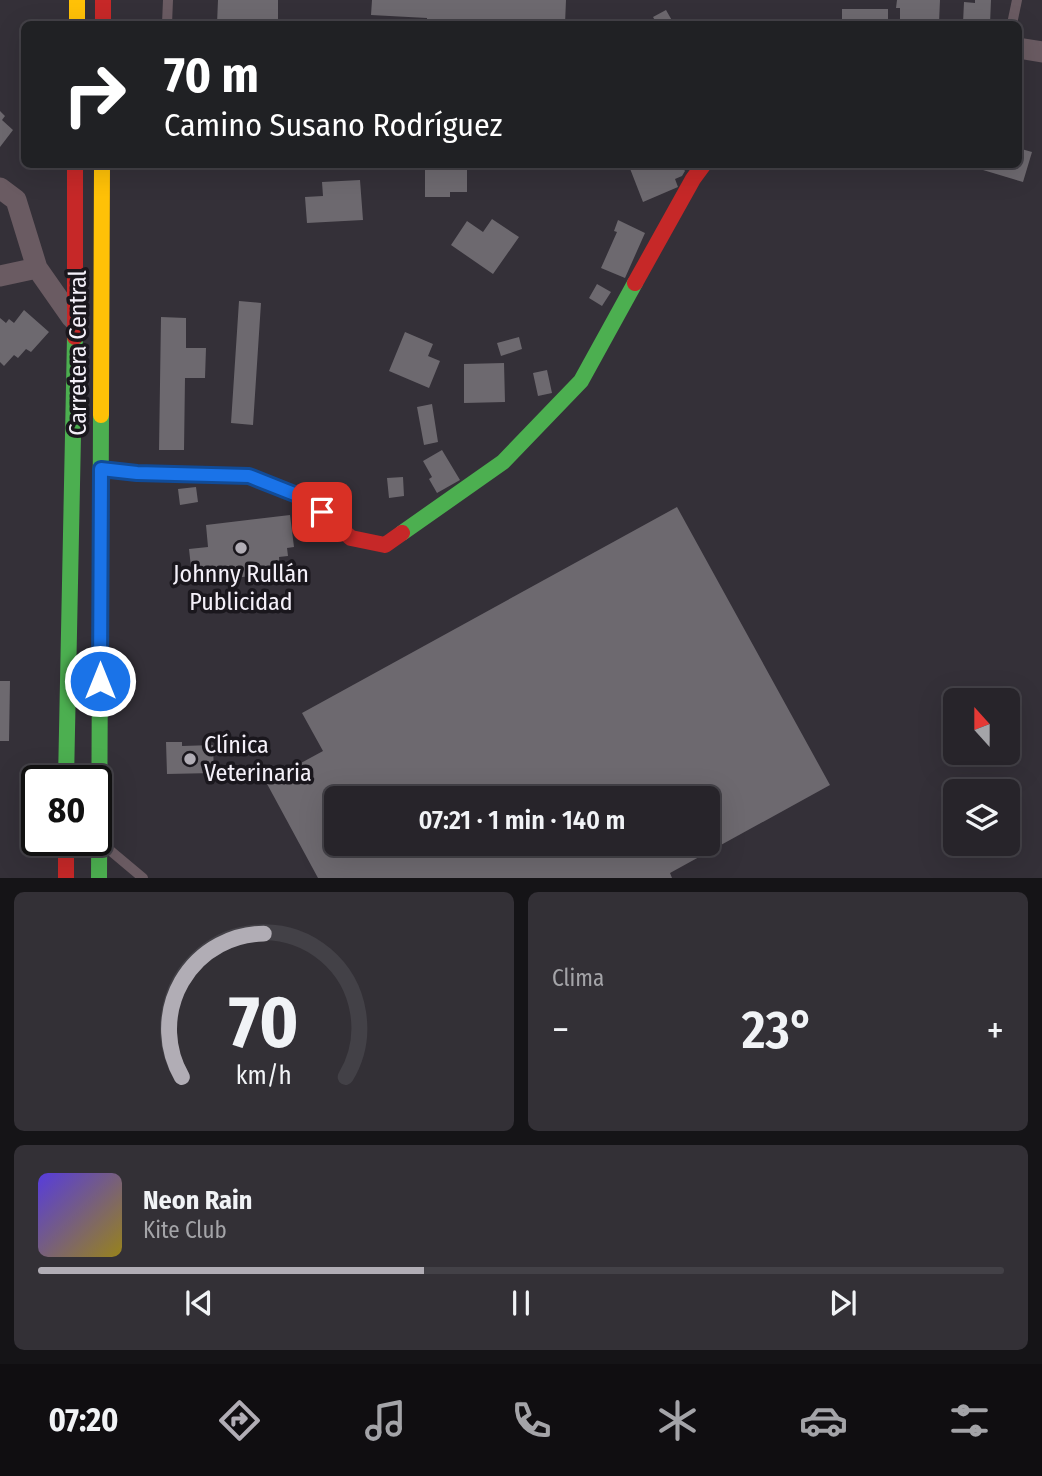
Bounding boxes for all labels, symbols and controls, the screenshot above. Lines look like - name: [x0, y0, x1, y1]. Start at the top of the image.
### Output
- text: 70 m: [164, 46, 259, 105]
- icon: right: [49, 49, 140, 140]
- text: Camino Susano Rodríguez: [164, 106, 502, 144]
- street label: Carretera Central: [64, 270, 92, 436]
- pin: [292, 482, 352, 542]
- icon: arrive: [303, 493, 341, 531]
- marker: Johnny Rullán Publicidad: [233, 540, 249, 556]
- place label: Johnny Rullán Publicidad: [173, 560, 309, 616]
- position arrow: [63, 644, 137, 718]
- north arrow: [943, 688, 1020, 765]
- map controls: [943, 688, 1020, 856]
- place label: Clínica Veterinaria: [204, 731, 312, 787]
- marker: Clínica Veterinaria: [182, 751, 198, 767]
- speed limit sign: 80: [21, 765, 112, 856]
- button: layers: [943, 779, 1020, 856]
- text: 07:21 · 1 min · 140 m: [419, 805, 625, 836]
- text: Clima: [552, 964, 604, 992]
- text: 70: [229, 980, 299, 1067]
- text: 23°: [742, 999, 814, 1062]
- text: −: [552, 1007, 569, 1053]
- text: +: [987, 1007, 1004, 1053]
- text: km/h: [236, 1061, 292, 1091]
- text: Neon Rain: [143, 1185, 252, 1216]
- text: Kite Club: [143, 1216, 227, 1244]
- icon: previous: [180, 1284, 218, 1322]
- icon: pause: [502, 1284, 540, 1322]
- icon: next: [824, 1284, 862, 1322]
- icon: directions: [215, 1396, 264, 1445]
- icon: music: [361, 1396, 410, 1445]
- icon: phone: [507, 1396, 556, 1445]
- icon: climate: [653, 1396, 702, 1445]
- icon: car: [799, 1396, 848, 1445]
- icon: filters: [945, 1396, 994, 1445]
- text: 07:20: [48, 1401, 119, 1439]

